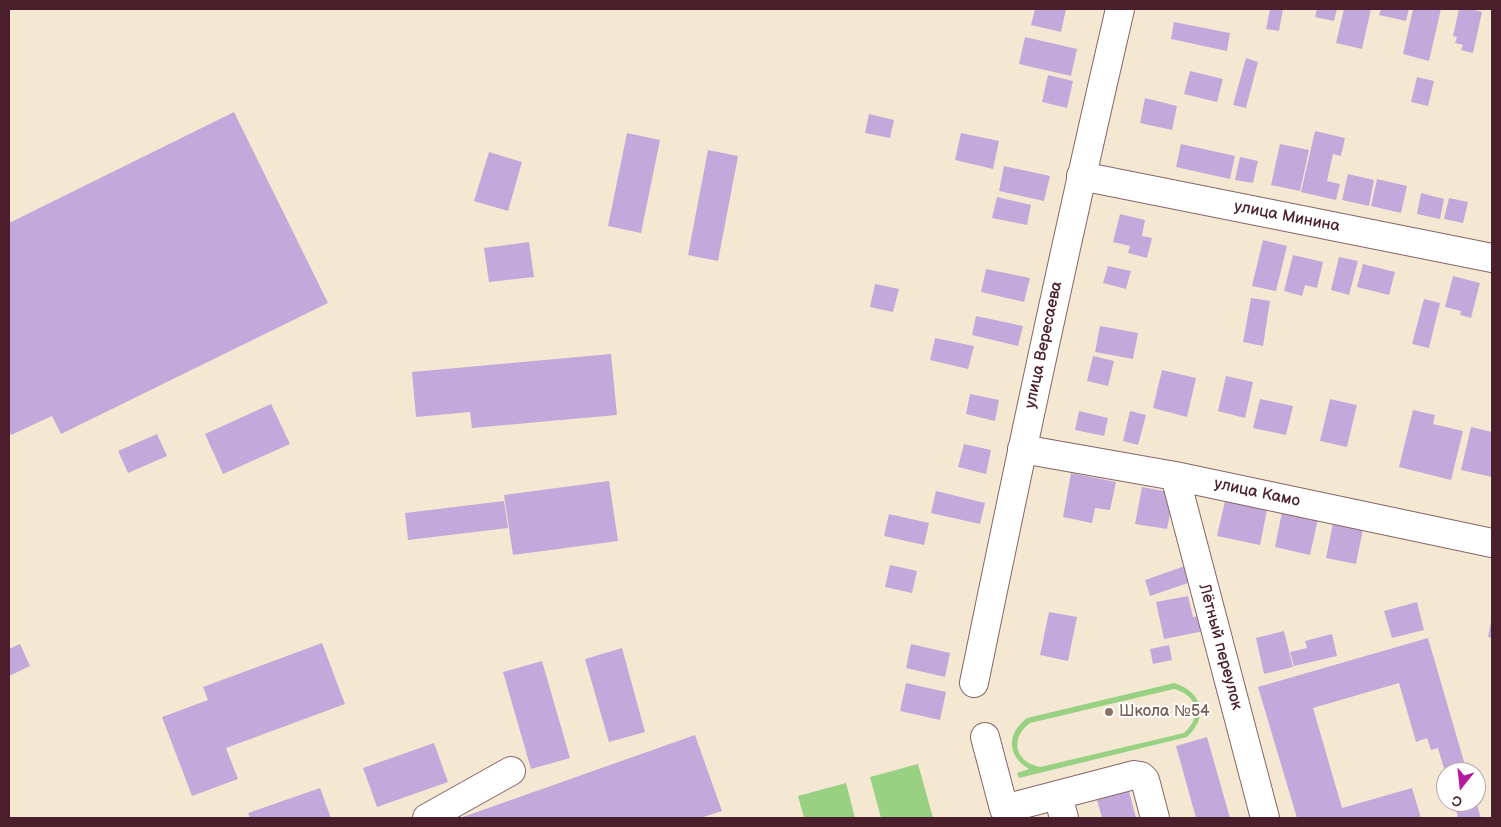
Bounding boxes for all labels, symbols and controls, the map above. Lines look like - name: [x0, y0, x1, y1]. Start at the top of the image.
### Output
- street label: улица Минина: [1232, 197, 1342, 237]
- street label: улица Вересаева: [1021, 280, 1067, 410]
- street label: улица Камо: [1212, 475, 1302, 511]
- street label: Лётный переулок: [1194, 582, 1246, 712]
- place label: Школа №54: [1119, 702, 1210, 722]
- marker: Школа №54: [1103, 706, 1115, 718]
- north arrow: [1436, 762, 1486, 812]
- text: С: [1450, 791, 1464, 810]

